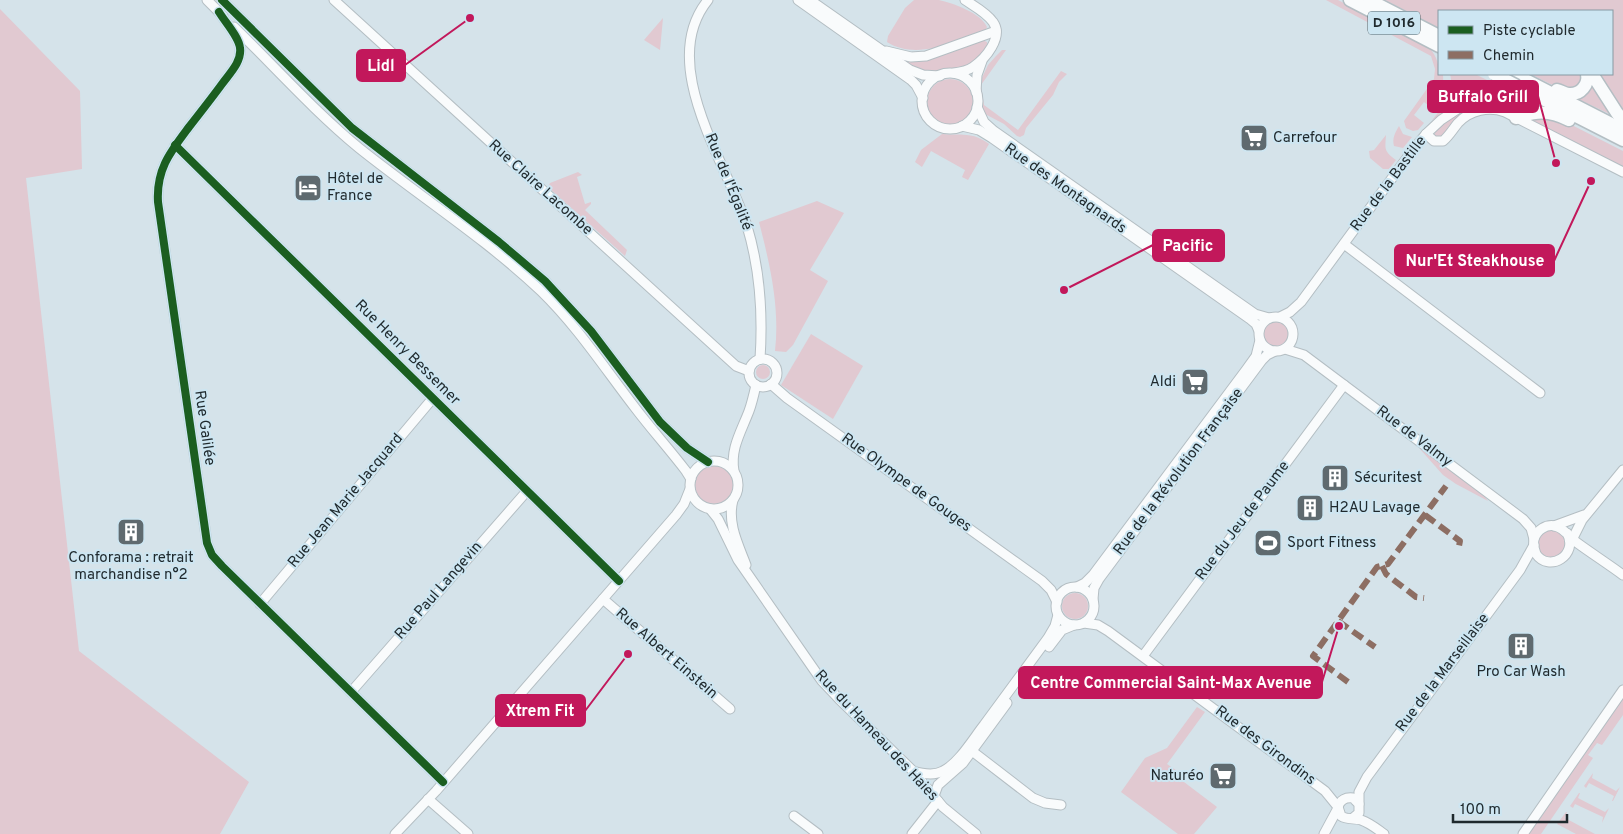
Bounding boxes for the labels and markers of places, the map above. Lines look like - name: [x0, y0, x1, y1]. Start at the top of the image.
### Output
- callout: Lidl: [357, 50, 405, 81]
- callout: Buffalo Grill: [1428, 81, 1538, 112]
- supermarket icon: Carrefour: [1239, 123, 1269, 153]
- place label: Carrefour: [1273, 129, 1337, 148]
- place label: Hôtel de France: [327, 170, 383, 206]
- hotel icon: Hôtel de France: [293, 173, 323, 203]
- callout: Pacific: [1153, 230, 1224, 261]
- callout: Nur'Et Steakhouse: [1395, 245, 1554, 276]
- supermarket icon: Aldi: [1180, 367, 1210, 397]
- place label: Aldi: [1150, 373, 1176, 392]
- building icon: Sécuritest: [1320, 463, 1350, 493]
- place label: Sécuritest: [1354, 469, 1422, 488]
- building icon: H2AU Lavage: [1295, 493, 1325, 523]
- place label: H2AU Lavage: [1329, 499, 1420, 518]
- building icon: Conforama : retrait marchandise n°2: [116, 517, 146, 547]
- sports icon: Sport Fitness: [1253, 528, 1283, 558]
- place label: Sport Fitness: [1287, 534, 1376, 553]
- place label: Conforama : retrait marchandise n°2: [68, 549, 194, 585]
- building icon: Pro Car Wash: [1506, 631, 1536, 661]
- place label: Pro Car Wash: [1476, 663, 1566, 682]
- callout: Centre Commercial Saint-Max Avenue: [1019, 667, 1322, 698]
- callout: Xtrem Fit: [496, 695, 585, 726]
- supermarket icon: Naturéo: [1208, 761, 1238, 791]
- place label: Naturéo: [1150, 767, 1204, 786]

